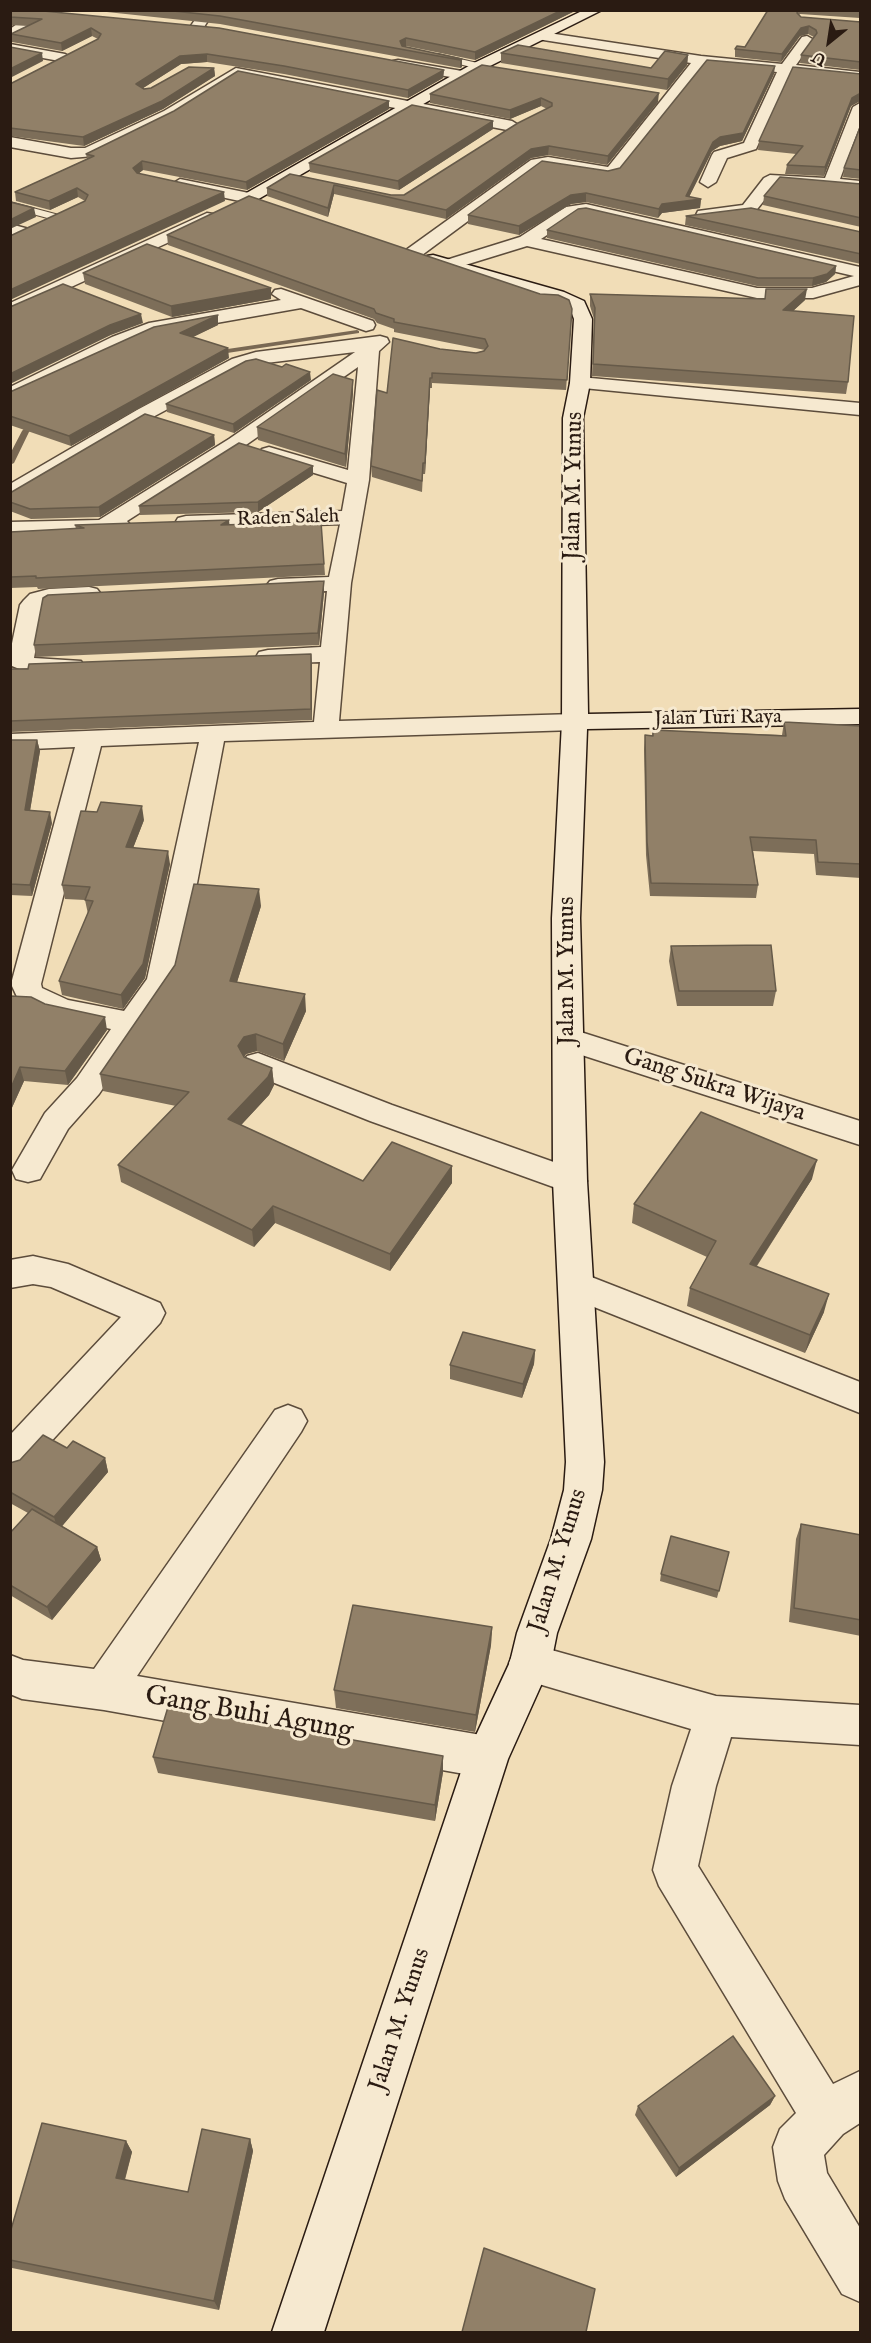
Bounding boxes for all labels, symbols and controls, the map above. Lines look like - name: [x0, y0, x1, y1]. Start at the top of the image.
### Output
- north arrow: [799, 12, 859, 72]
- text: U: [809, 46, 831, 70]
- street label: Jalan M. Yunus: [559, 411, 591, 561]
- street label: Raden Saleh: [236, 505, 340, 533]
- street label: Jalan Turi Raya: [654, 706, 782, 732]
- street label: Jalan M. Yunus: [554, 897, 582, 1045]
- street label: Gang Sukra Wijaya: [619, 1043, 809, 1129]
- street label: Jalan M. Yunus: [523, 1486, 595, 1636]
- street label: Gang Buhi Agung: [142, 1680, 356, 1750]
- street label: Jalan M. Yunus: [364, 1945, 438, 2095]

